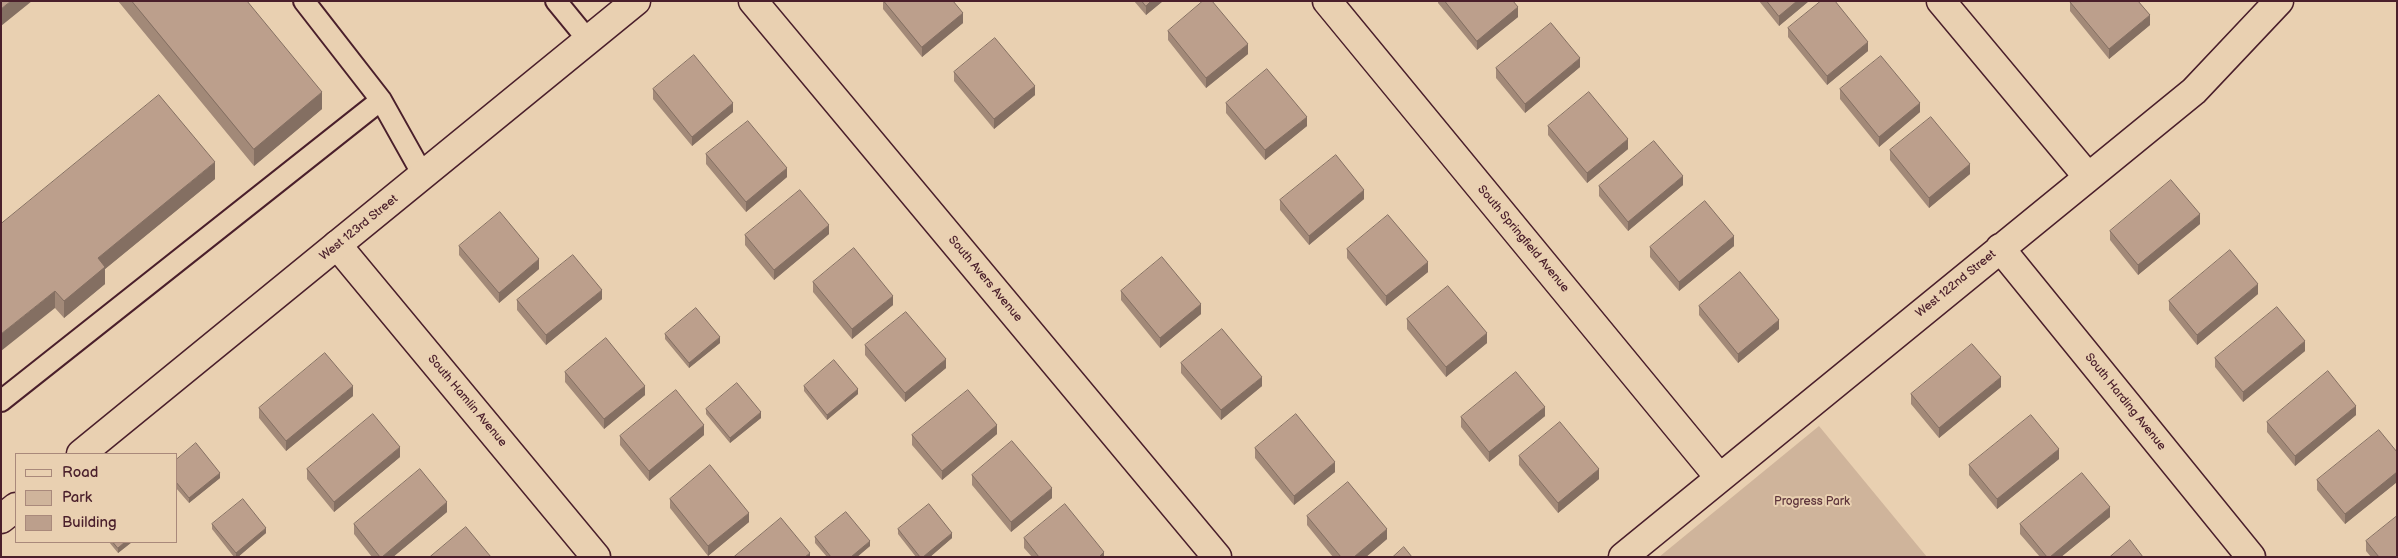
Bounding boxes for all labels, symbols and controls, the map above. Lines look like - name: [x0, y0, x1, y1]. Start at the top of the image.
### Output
- street label: South Springfield Avenue: [1474, 183, 1572, 295]
- street label: West 123rd Street: [317, 192, 401, 264]
- street label: South Avers Avenue: [945, 233, 1025, 325]
- street label: West 122nd Street: [1913, 247, 1999, 321]
- street label: South Harding Avenue: [2081, 351, 2169, 453]
- street label: South Hamlin Avenue: [424, 352, 510, 450]
- legend: [15, 453, 178, 543]
- text: Road: [62, 463, 98, 482]
- text: Park: [62, 488, 92, 507]
- park label: Progress Park: [1774, 495, 1850, 509]
- text: Building: [62, 513, 117, 532]

